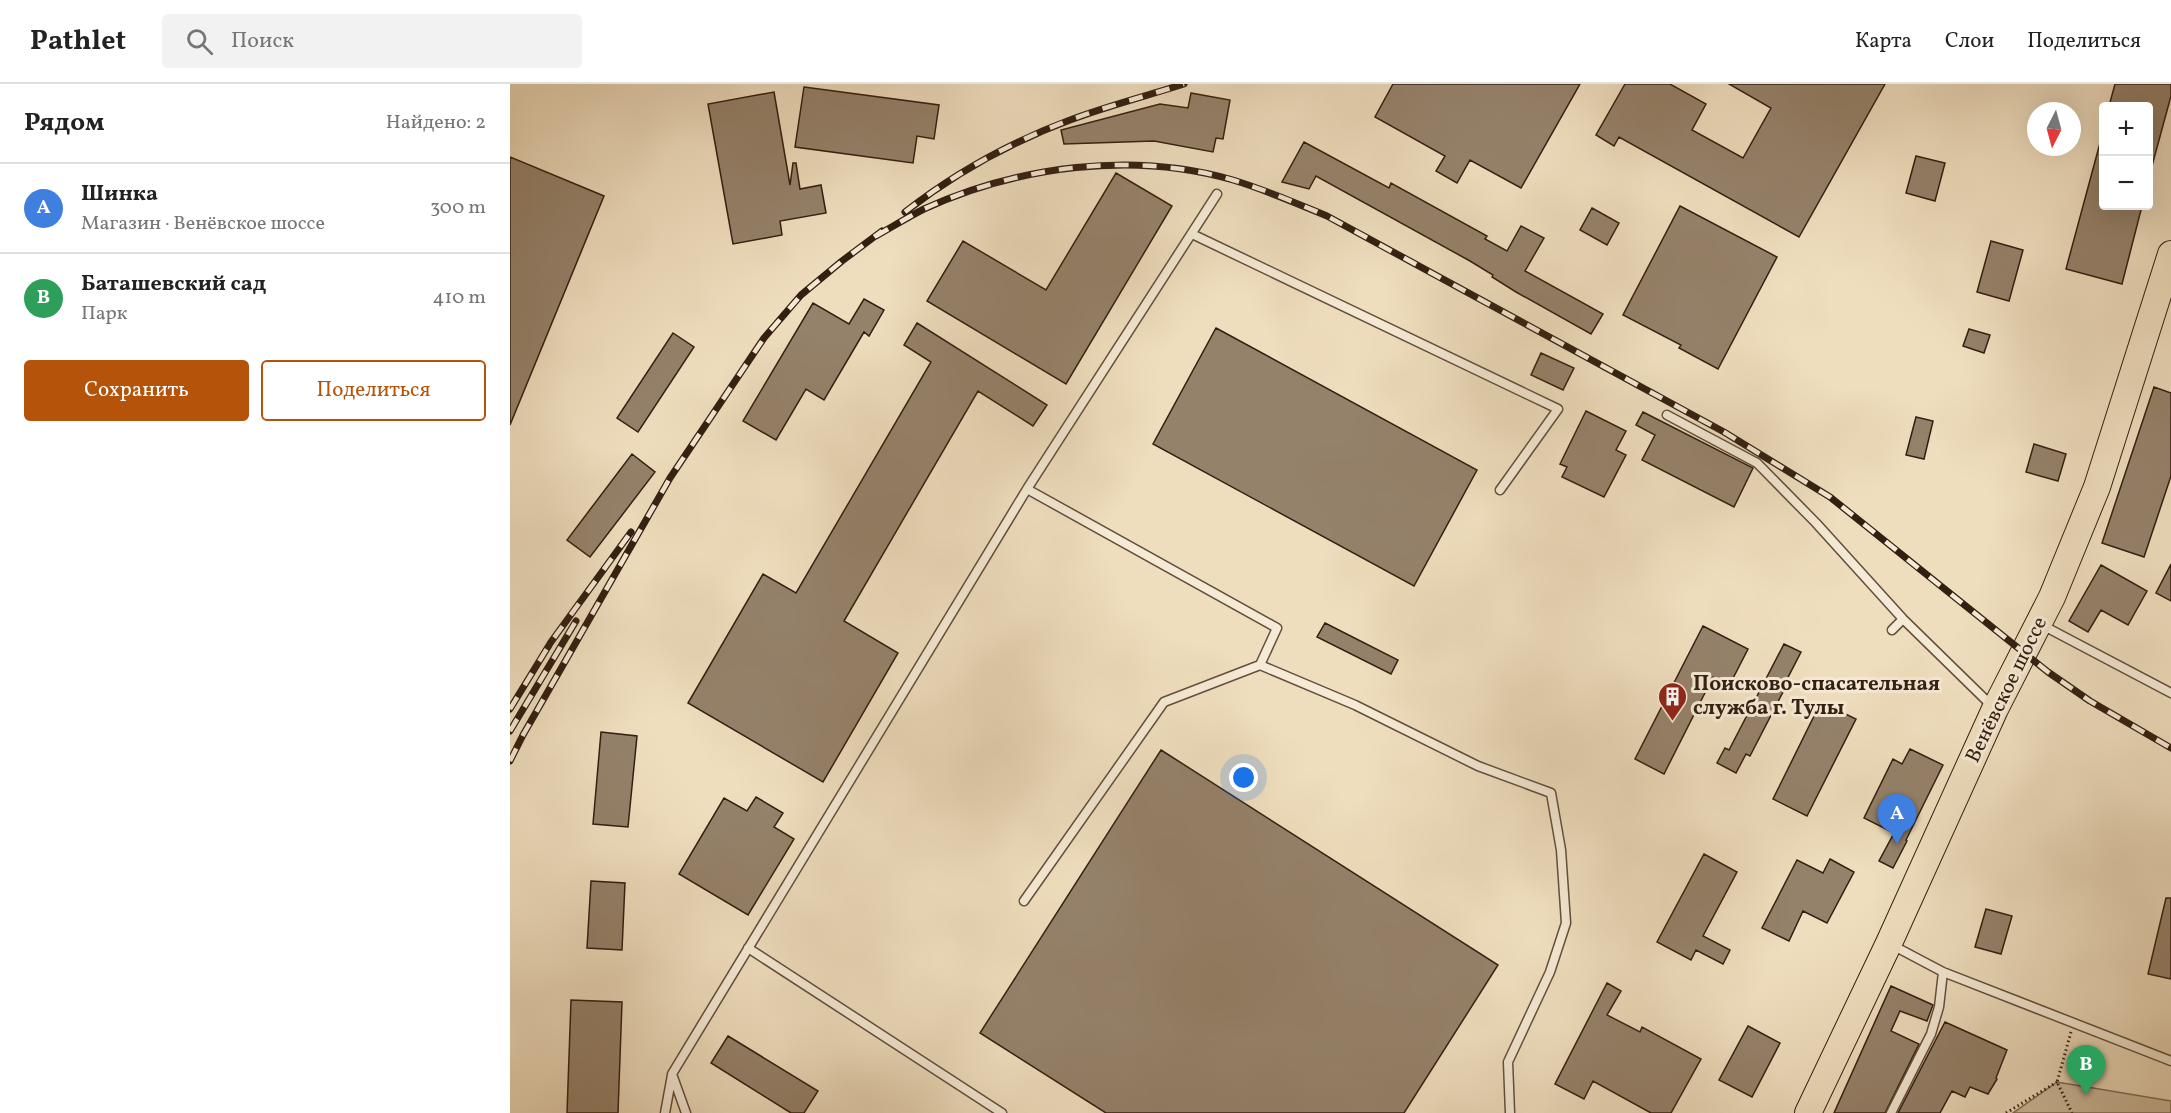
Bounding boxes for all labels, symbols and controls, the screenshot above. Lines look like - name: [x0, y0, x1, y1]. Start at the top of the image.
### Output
- search box: [162, 14, 582, 68]
- text: Pathlet: [30, 22, 126, 61]
- icon: search: [183, 25, 216, 58]
- text: Поиск: [231, 26, 294, 57]
- text: Карта: [1855, 27, 1912, 56]
- text: Слои: [1945, 27, 1994, 56]
- text: Поделиться: [2027, 27, 2141, 56]
- north arrow: [2027, 102, 2081, 156]
- map controls: [2099, 102, 2153, 210]
- button: +: [2099, 102, 2153, 156]
- text: Рядом: [24, 105, 104, 141]
- text: Найдено: 2: [386, 109, 486, 137]
- button: −: [2099, 156, 2153, 210]
- text: Шинка: [81, 179, 158, 210]
- text: A: [36, 194, 51, 222]
- text: 300 m: [430, 194, 486, 222]
- text: Магазин · Венёвское шоссе: [81, 210, 325, 238]
- text: Баташевский сад: [81, 269, 266, 300]
- text: B: [37, 284, 50, 312]
- text: 410 m: [433, 284, 486, 312]
- text: Парк: [81, 300, 127, 328]
- button: Сохранить: [24, 360, 249, 421]
- button: Поделиться: [261, 360, 486, 421]
- street label: Венёвское шоссе: [1959, 612, 2055, 768]
- place label: Поисково-спасательная служба г. Тулы: [1693, 670, 1940, 723]
- building icon: Поисково-спасательная служба г. Тулы: [1656, 680, 1688, 722]
- your location: [1229, 763, 1258, 792]
- pin: A: [1878, 794, 1916, 844]
- pin: B: [2066, 1046, 2106, 1095]

